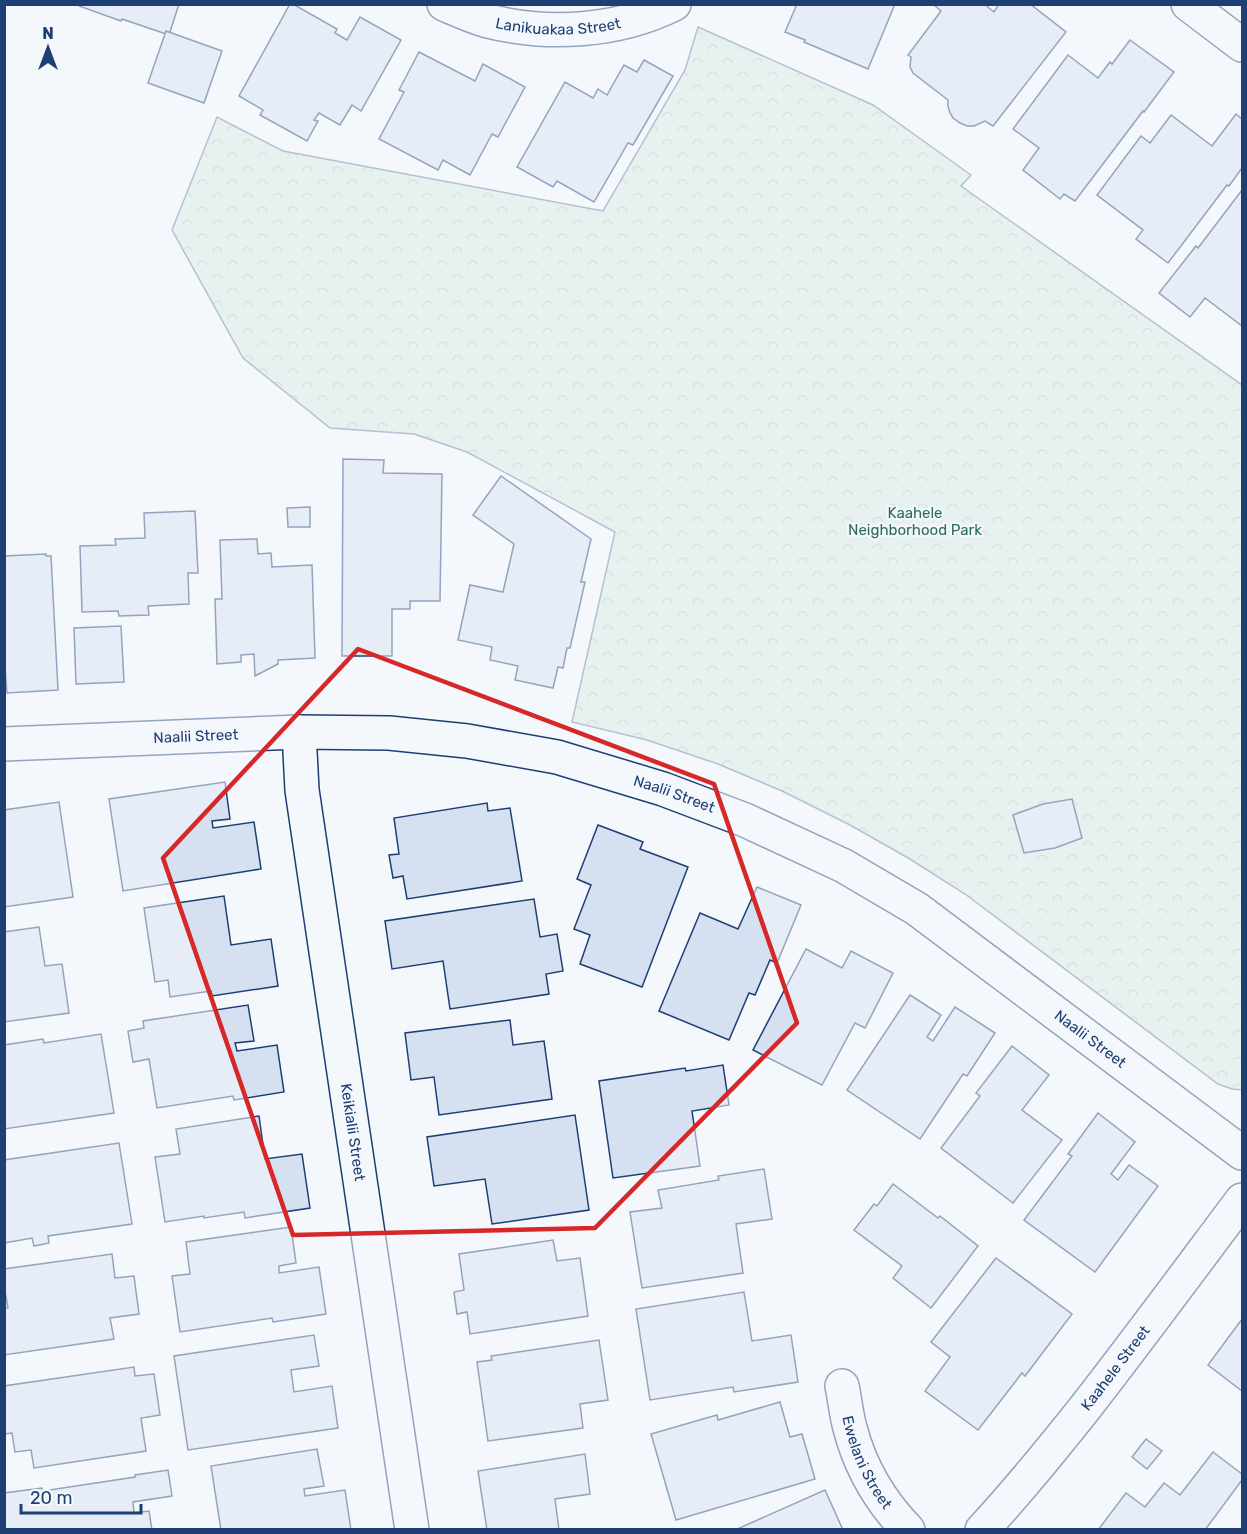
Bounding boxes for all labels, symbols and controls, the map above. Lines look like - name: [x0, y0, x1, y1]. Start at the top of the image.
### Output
- street label: Lanikuakaa Street: [494, 14, 623, 39]
- north arrow: [18, 18, 78, 78]
- text: N: [42, 24, 54, 43]
- park label: Kaahele Neighborhood Park: [848, 504, 982, 539]
- street label: Naalii Street: [153, 725, 239, 747]
- street label: Naalii Street: [631, 772, 717, 817]
- street label: Naalii Street: [1051, 1006, 1130, 1072]
- street label: Keikialii Street: [337, 1082, 369, 1182]
- street label: Kaahele Street: [1077, 1322, 1154, 1414]
- street label: Ewelani Street: [838, 1414, 896, 1513]
- scale bar: [21, 1477, 141, 1515]
- text: 20 m: [30, 1487, 72, 1509]

